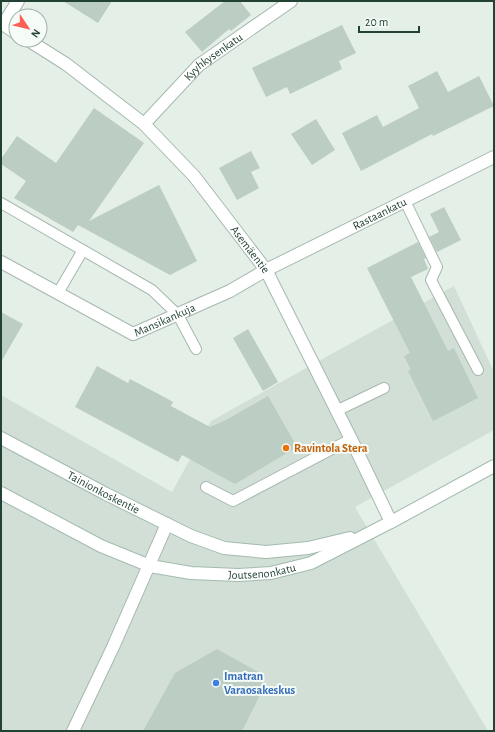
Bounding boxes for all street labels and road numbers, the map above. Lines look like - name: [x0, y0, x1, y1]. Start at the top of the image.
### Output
- street label: Kyyhkysenkatu: [182, 31, 245, 83]
- street label: Rastaankatu: [351, 195, 408, 232]
- street label: Asemäentie: [228, 224, 272, 275]
- street label: Mansikankuja: [132, 301, 197, 339]
- street label: Tainionkoskentie: [65, 469, 142, 516]
- street label: Joutsenonkatu: [228, 561, 297, 581]

